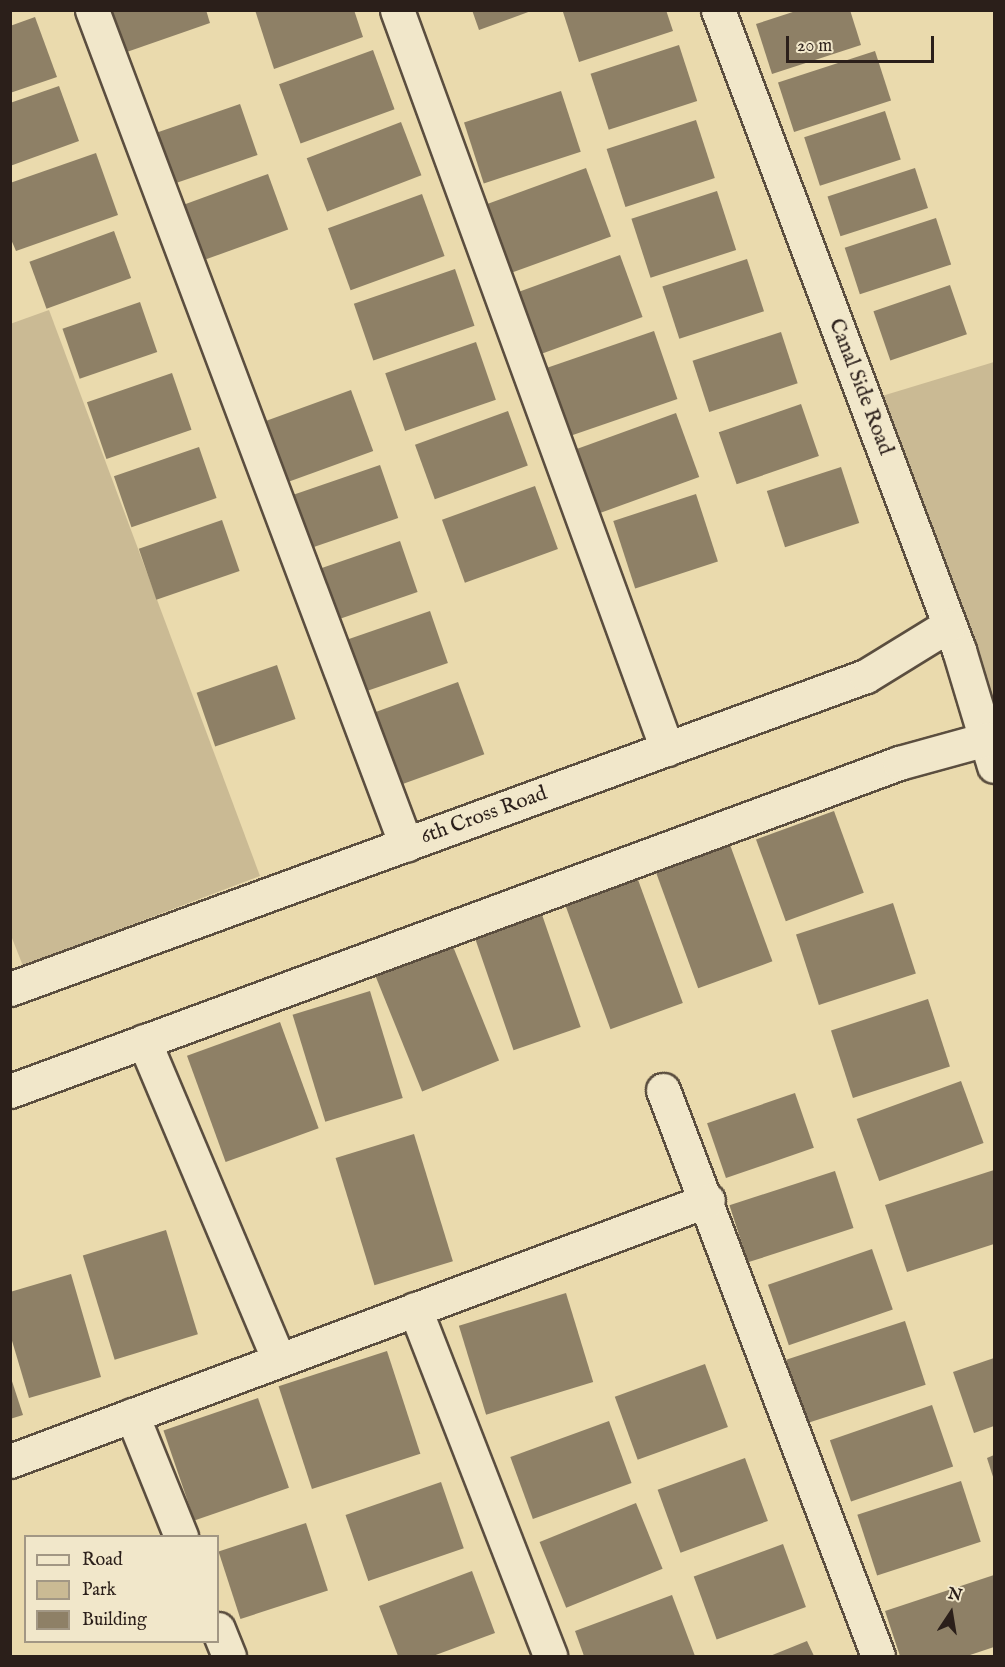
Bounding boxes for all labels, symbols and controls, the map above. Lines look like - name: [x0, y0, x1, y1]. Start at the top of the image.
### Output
- scale bar: [789, 24, 938, 62]
- text: 20 m: [797, 35, 832, 58]
- street label: Canal Side Road: [822, 315, 898, 459]
- street label: 6th Cross Road: [417, 781, 551, 851]
- legend: [24, 1535, 219, 1643]
- text: Road: [82, 1549, 123, 1572]
- text: Park: [82, 1579, 116, 1602]
- north arrow: [921, 1583, 981, 1643]
- text: N: [946, 1584, 964, 1607]
- text: Building: [82, 1609, 147, 1632]

